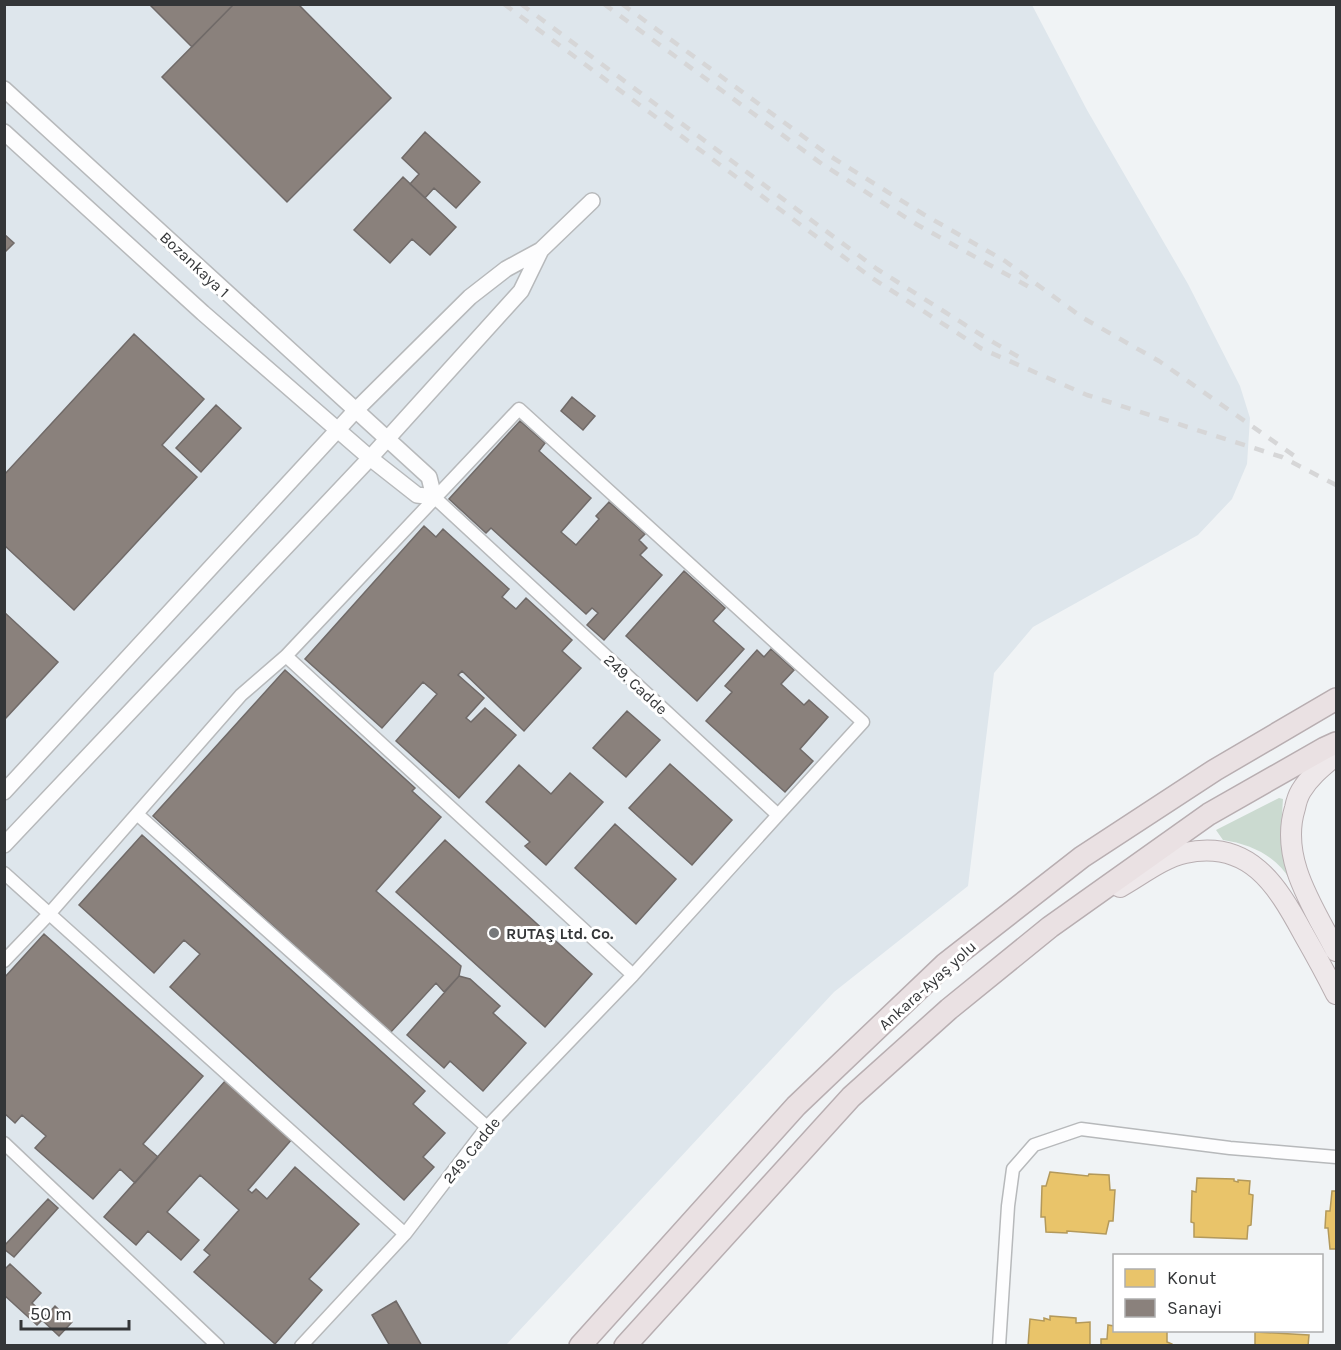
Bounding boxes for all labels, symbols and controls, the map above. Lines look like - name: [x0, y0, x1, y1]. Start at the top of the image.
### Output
- street label: Bozankaya 1: [156, 227, 233, 301]
- street label: 249. Cadde: [600, 650, 671, 719]
- place label: RUTAŞ Ltd. Co.: [506, 924, 614, 943]
- marker: RUTAŞ Ltd. Co.: [487, 926, 501, 940]
- street label: Ankara-Ayaş yolu: [875, 937, 980, 1034]
- street label: 249. Cadde: [439, 1113, 504, 1187]
- legend: [1113, 1254, 1323, 1332]
- text: Konut: [1167, 1267, 1217, 1289]
- scale bar: [21, 1293, 129, 1331]
- text: Sanayi: [1167, 1297, 1222, 1319]
- text: 50 m: [30, 1303, 72, 1325]

